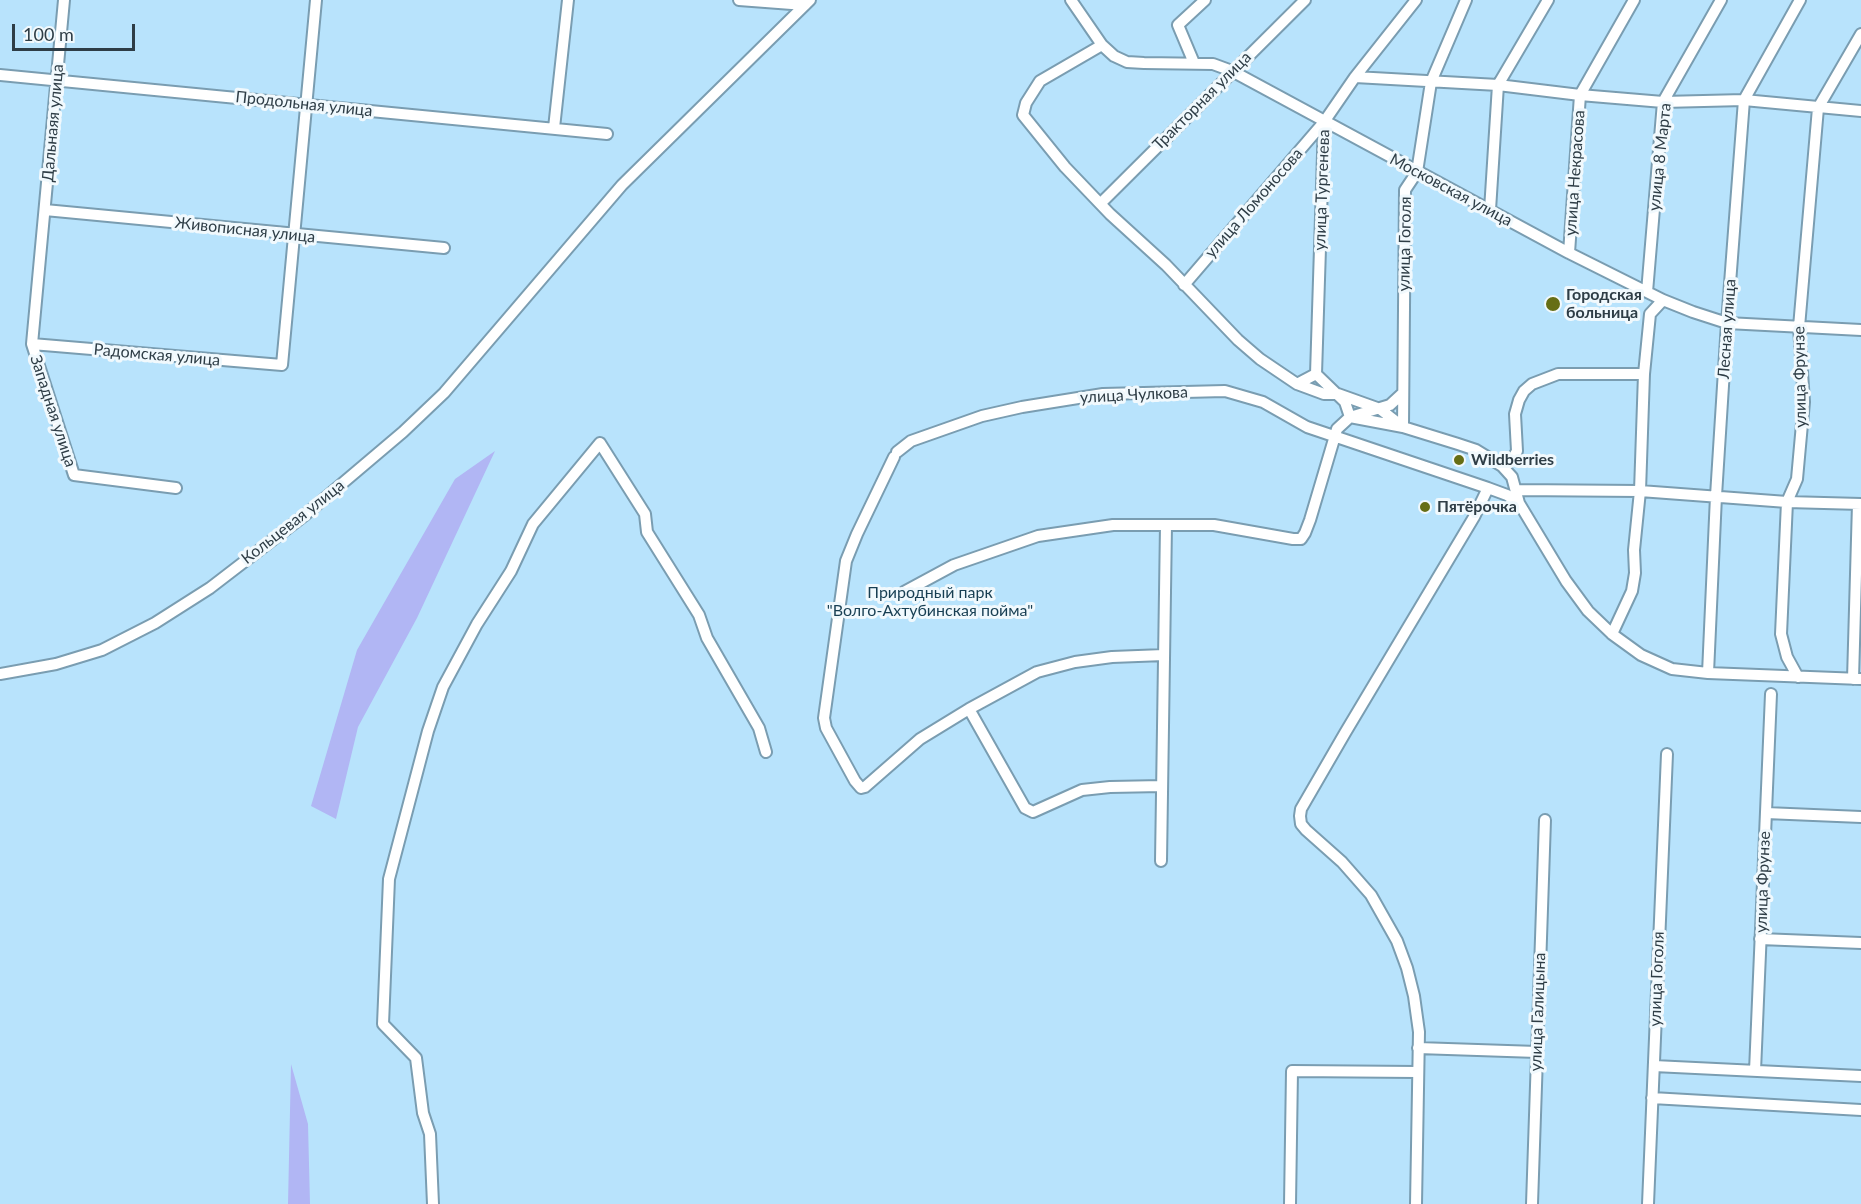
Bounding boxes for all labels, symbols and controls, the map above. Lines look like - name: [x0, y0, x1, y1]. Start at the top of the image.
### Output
- scale bar: [15, 12, 138, 50]
- text: 100 m: [23, 23, 74, 45]
- street label: Тракторная улица: [1149, 48, 1255, 154]
- street label: Дальнаяя улица: [38, 63, 68, 183]
- street label: Продольная улица: [235, 87, 373, 121]
- street label: улица 8 Марта: [1645, 102, 1675, 212]
- street label: улица Некрасова: [1561, 110, 1589, 236]
- street label: улица Тургенева: [1310, 129, 1334, 251]
- street label: улица Ломоносова: [1201, 144, 1307, 262]
- street label: Московская улица: [1387, 150, 1515, 230]
- street label: улица Гоголя: [1395, 196, 1415, 292]
- street label: Живописная улица: [174, 213, 316, 247]
- street label: Лесная улица: [1714, 278, 1740, 380]
- place label: Городская больница: [1566, 285, 1642, 323]
- marker: Городская больница: [1544, 295, 1562, 313]
- street label: улица Фрунзе: [1790, 326, 1810, 428]
- street label: Радомская улица: [93, 340, 221, 370]
- street label: Западная улица: [26, 353, 80, 469]
- street label: улица Чулкова: [1080, 383, 1188, 407]
- place label: Wildberries: [1471, 450, 1554, 470]
- marker: Wildberries: [1452, 453, 1466, 467]
- street label: Кольцевая улица: [238, 476, 348, 568]
- place label: Пятёрочка: [1437, 497, 1517, 517]
- marker: Пятёрочка: [1418, 500, 1432, 514]
- park label: Природный парк "Волго-Ахтубинская пойма": [827, 583, 1033, 621]
- street label: улица Фрунзе: [1752, 831, 1774, 933]
- street label: улица Гоголя: [1646, 931, 1668, 1027]
- street label: улица Галицына: [1526, 952, 1550, 1072]

